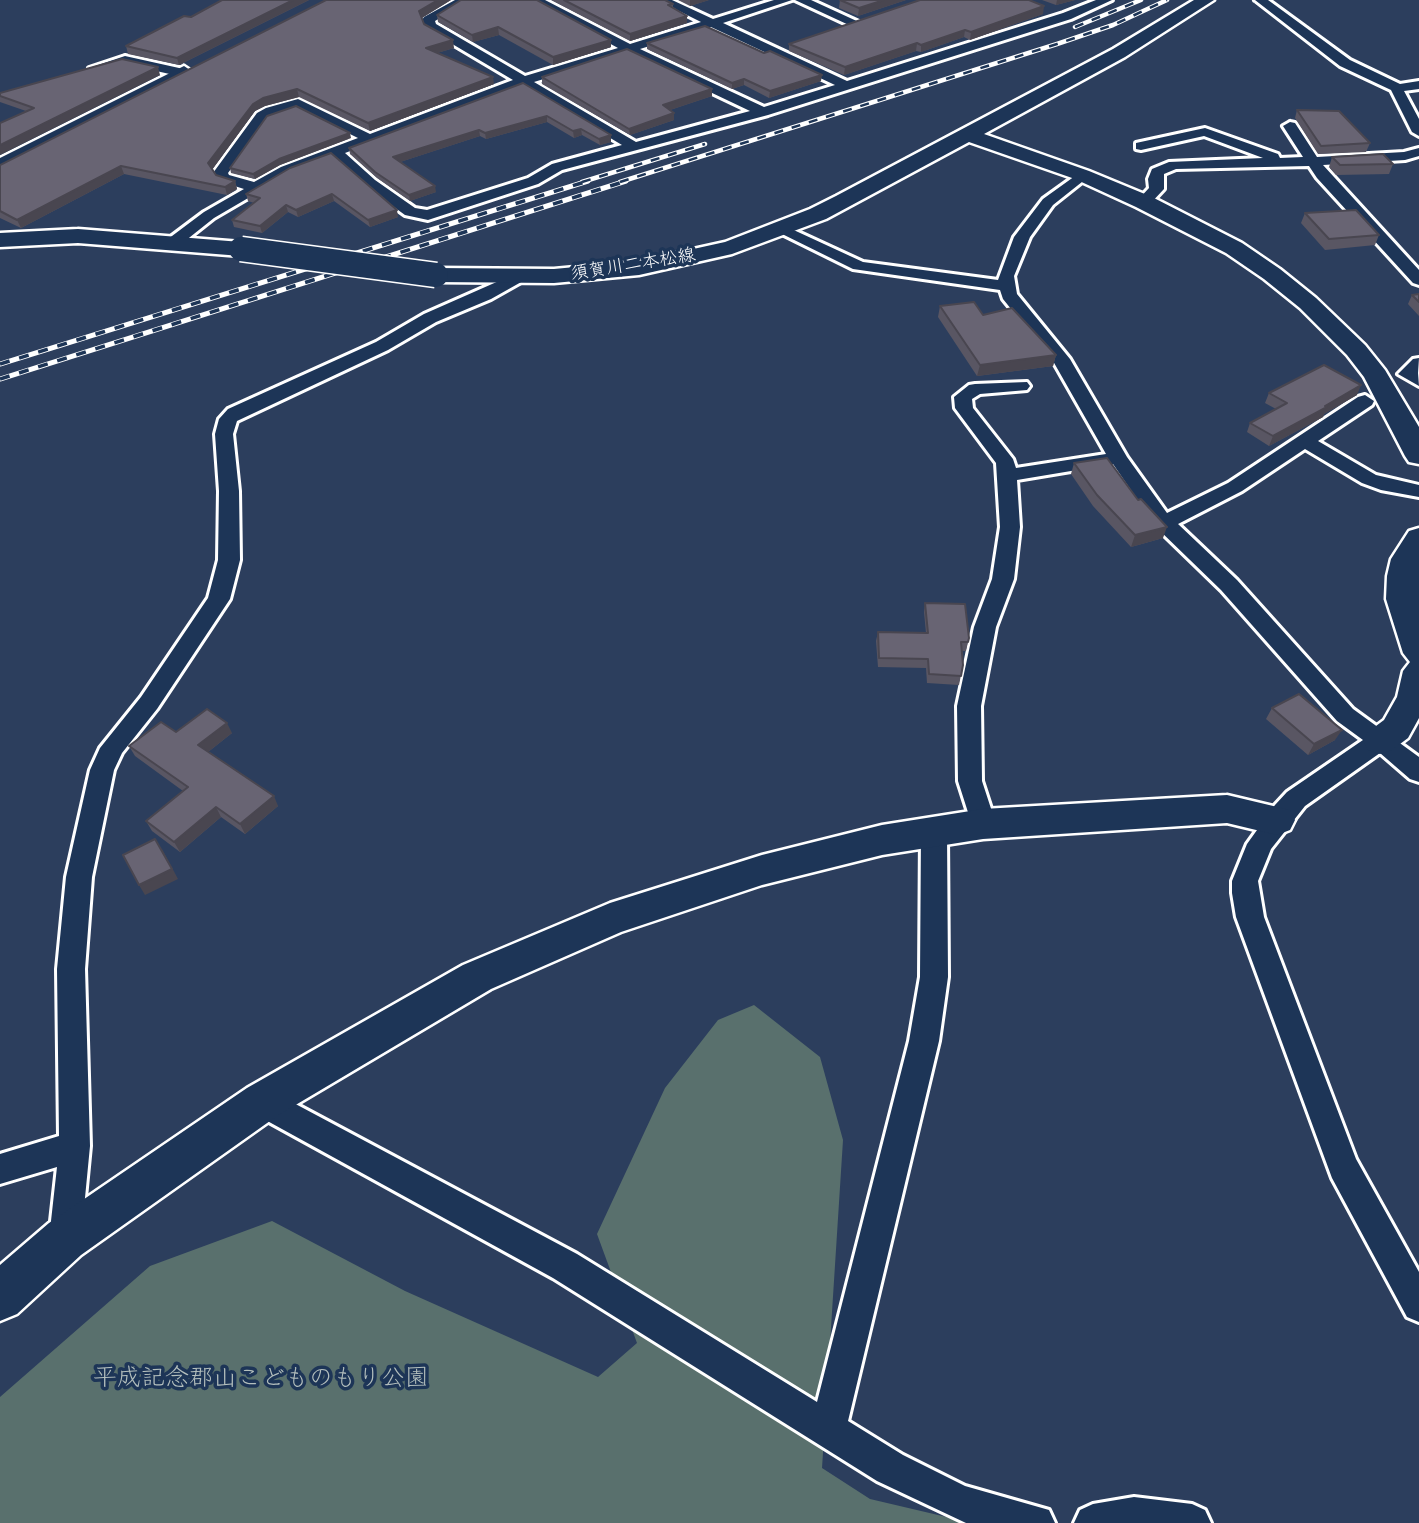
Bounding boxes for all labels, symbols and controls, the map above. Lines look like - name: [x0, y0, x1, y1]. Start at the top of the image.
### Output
- street label: 須賀川二本松線: [569, 244, 697, 286]
- park label: 平成記念郡山こどものもり公園: [93, 1365, 429, 1393]

